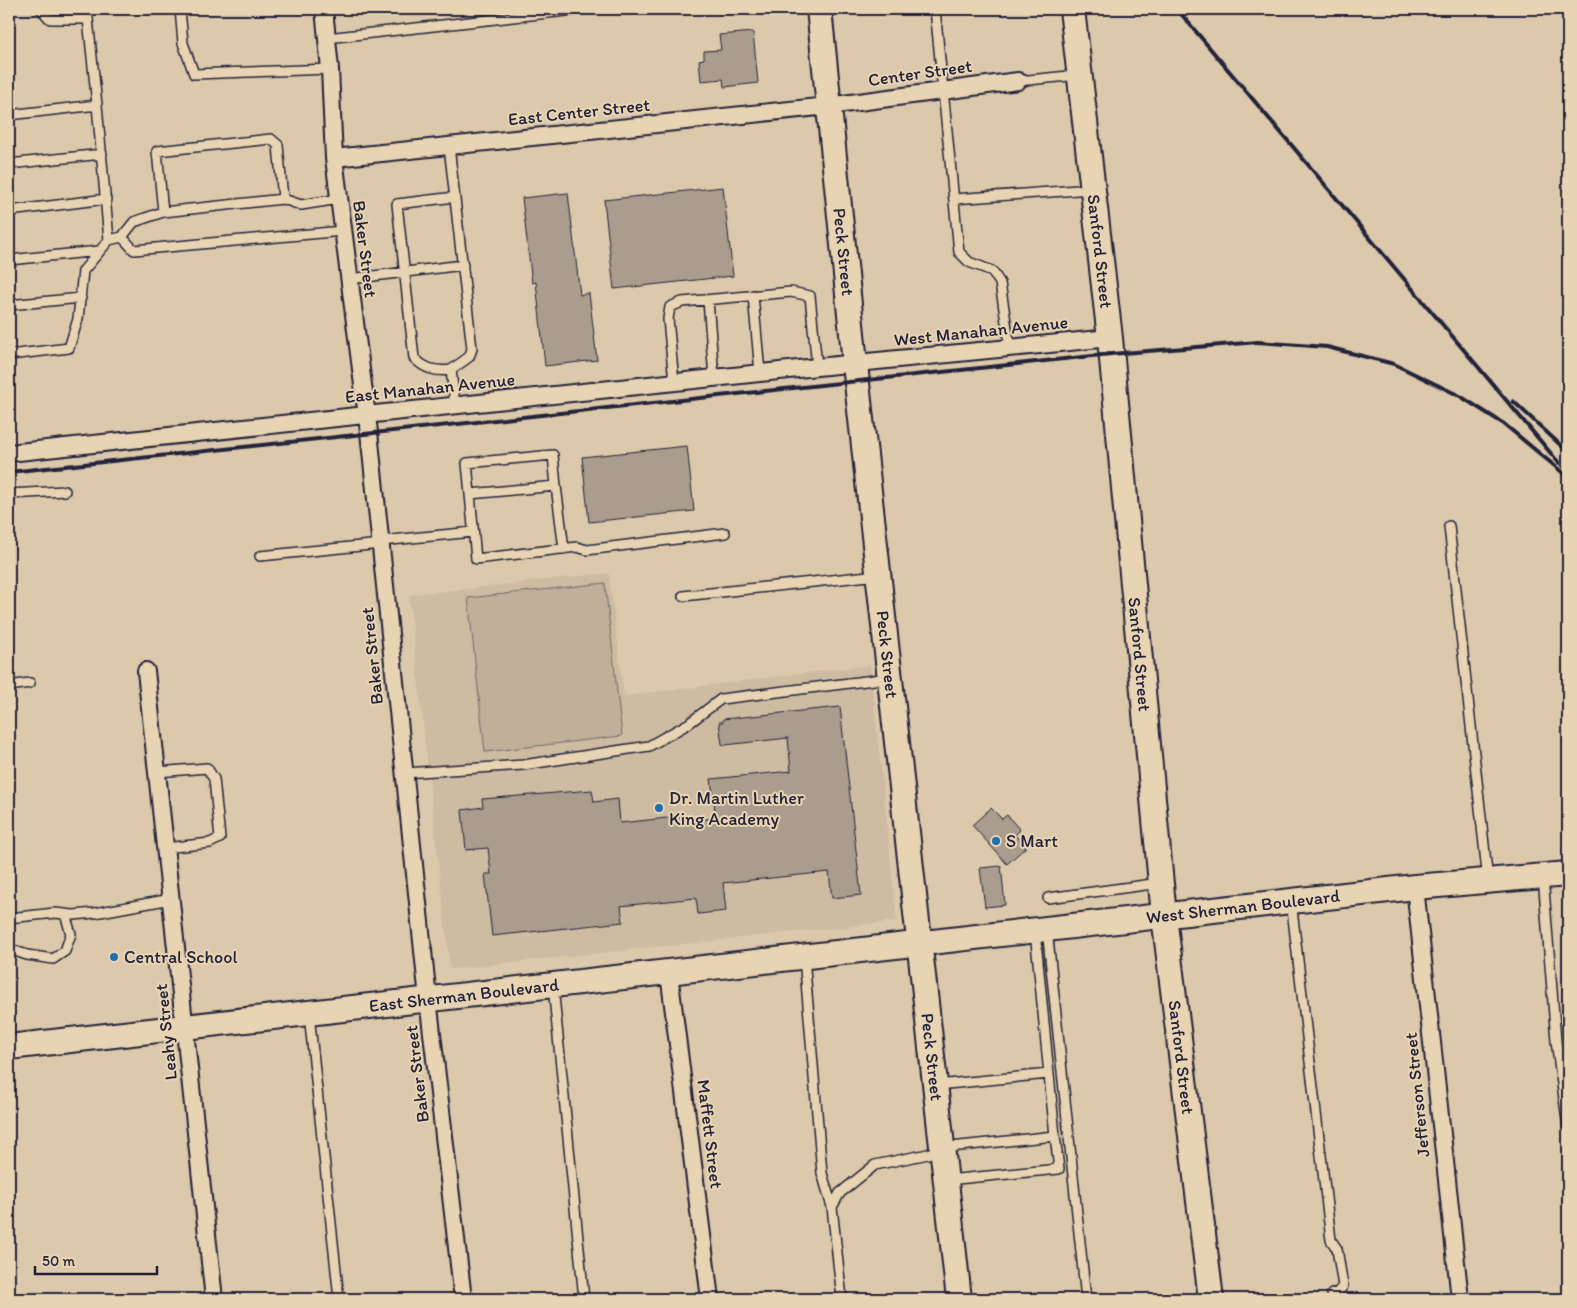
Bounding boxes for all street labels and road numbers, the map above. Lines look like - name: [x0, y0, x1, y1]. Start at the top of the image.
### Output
- street label: Center Street: [867, 55, 974, 91]
- street label: East Center Street: [507, 94, 651, 130]
- street label: Sanford Street: [1082, 193, 1118, 310]
- street label: Baker Street: [348, 199, 382, 299]
- street label: Peck Street: [828, 207, 859, 297]
- street label: West Manahan Avenue: [893, 311, 1069, 351]
- street label: East Manahan Avenue: [344, 368, 516, 408]
- street label: Sanford Street: [1123, 596, 1156, 713]
- street label: Baker Street: [356, 606, 388, 706]
- street label: Peck Street: [871, 609, 903, 700]
- street label: West Sherman Boulevard: [1145, 885, 1341, 929]
- street label: East Sherman Boulevard: [368, 973, 560, 1017]
- street label: Leahy Street: [150, 983, 182, 1081]
- street label: Sanford Street: [1163, 999, 1199, 1116]
- street label: Peck Street: [916, 1012, 948, 1102]
- street label: Baker Street: [400, 1024, 434, 1124]
- street label: Jefferson Street: [1399, 1031, 1434, 1158]
- street label: Maffett Street: [692, 1078, 728, 1190]

